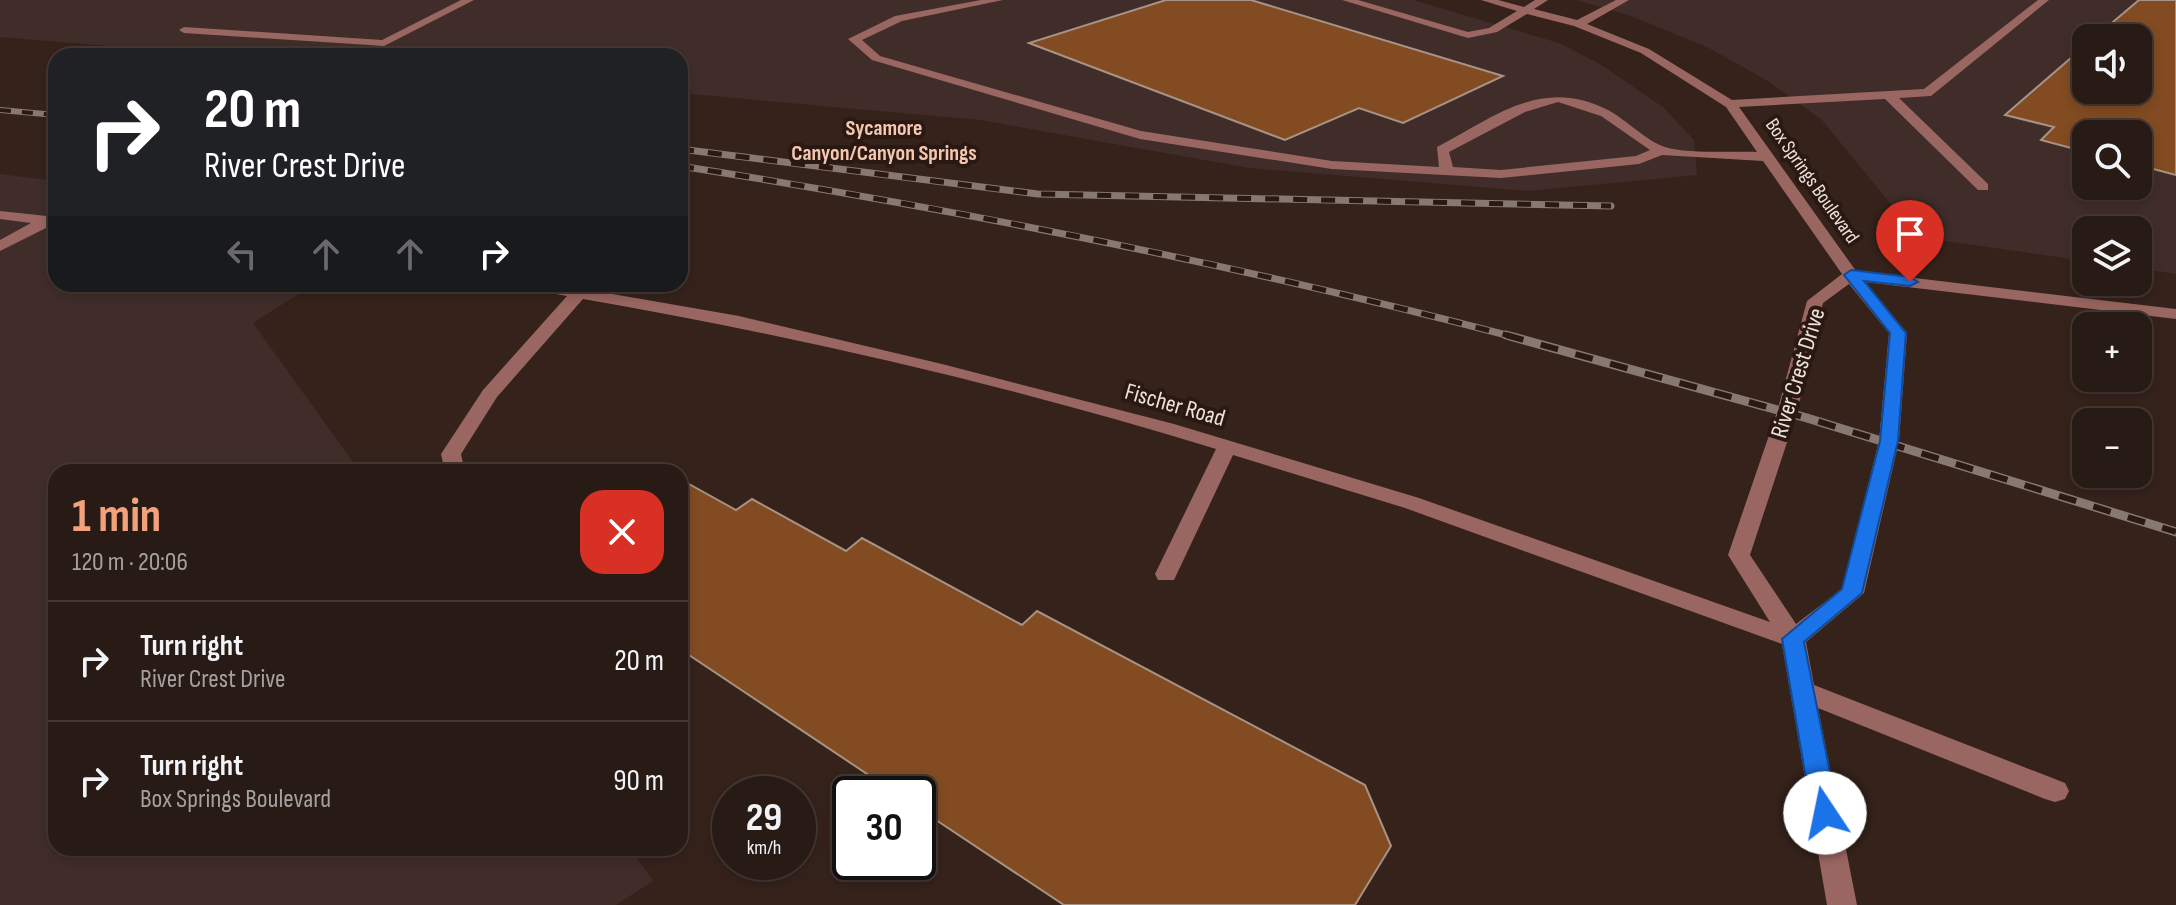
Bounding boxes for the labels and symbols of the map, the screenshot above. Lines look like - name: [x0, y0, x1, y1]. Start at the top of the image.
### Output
- street label: Box Springs Boulevard: [1760, 114, 1864, 248]
- district label: Sycamore Canyon/Canyon Springs: [791, 115, 977, 167]
- pin: [1876, 200, 1944, 282]
- street label: River Crest Drive: [1764, 305, 1832, 441]
- street label: Fischer Road: [1122, 377, 1228, 433]
- position arrow: [1783, 771, 1867, 855]
- speed limit sign: 30: [832, 776, 936, 880]

